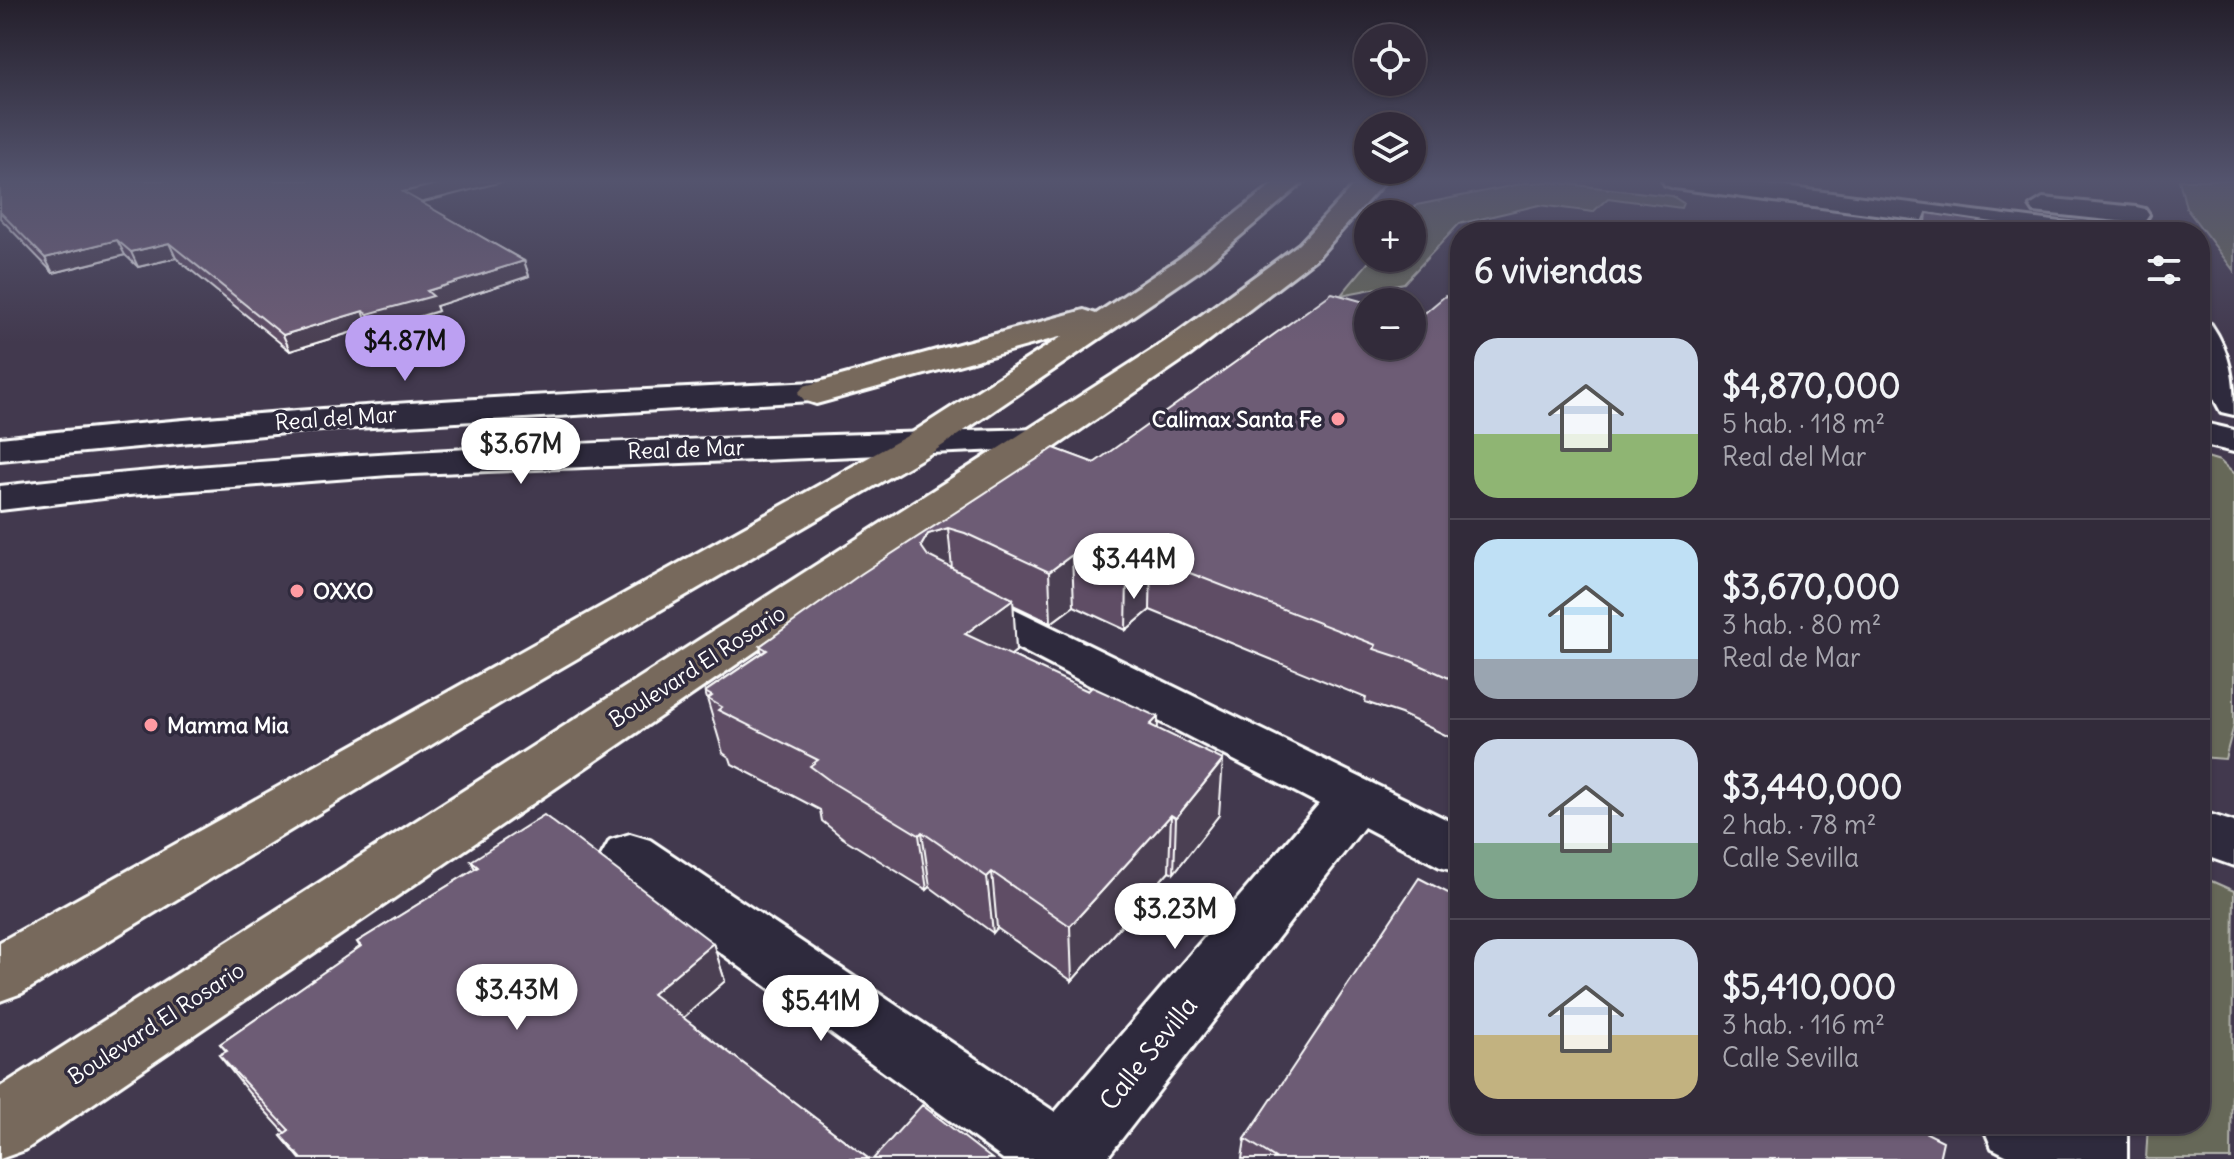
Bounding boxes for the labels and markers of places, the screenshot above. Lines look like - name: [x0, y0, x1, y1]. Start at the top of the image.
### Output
- pin: $4.87M: [340, 315, 470, 383]
- place label: Calimax Santa Fe: [1152, 405, 1322, 433]
- marker: Calimax Santa Fe: [1329, 410, 1347, 428]
- pin: $3.67M: [456, 418, 586, 486]
- pin: $3.44M: [1069, 533, 1199, 601]
- place label: OXXO: [313, 577, 373, 605]
- marker: OXXO: [288, 582, 306, 600]
- place label: Mamma Mia: [167, 711, 289, 739]
- marker: Mamma Mia: [142, 716, 160, 734]
- pin: $3.23M: [1110, 883, 1240, 951]
- pin: $3.43M: [452, 964, 582, 1032]
- pin: $5.41M: [756, 975, 886, 1043]

